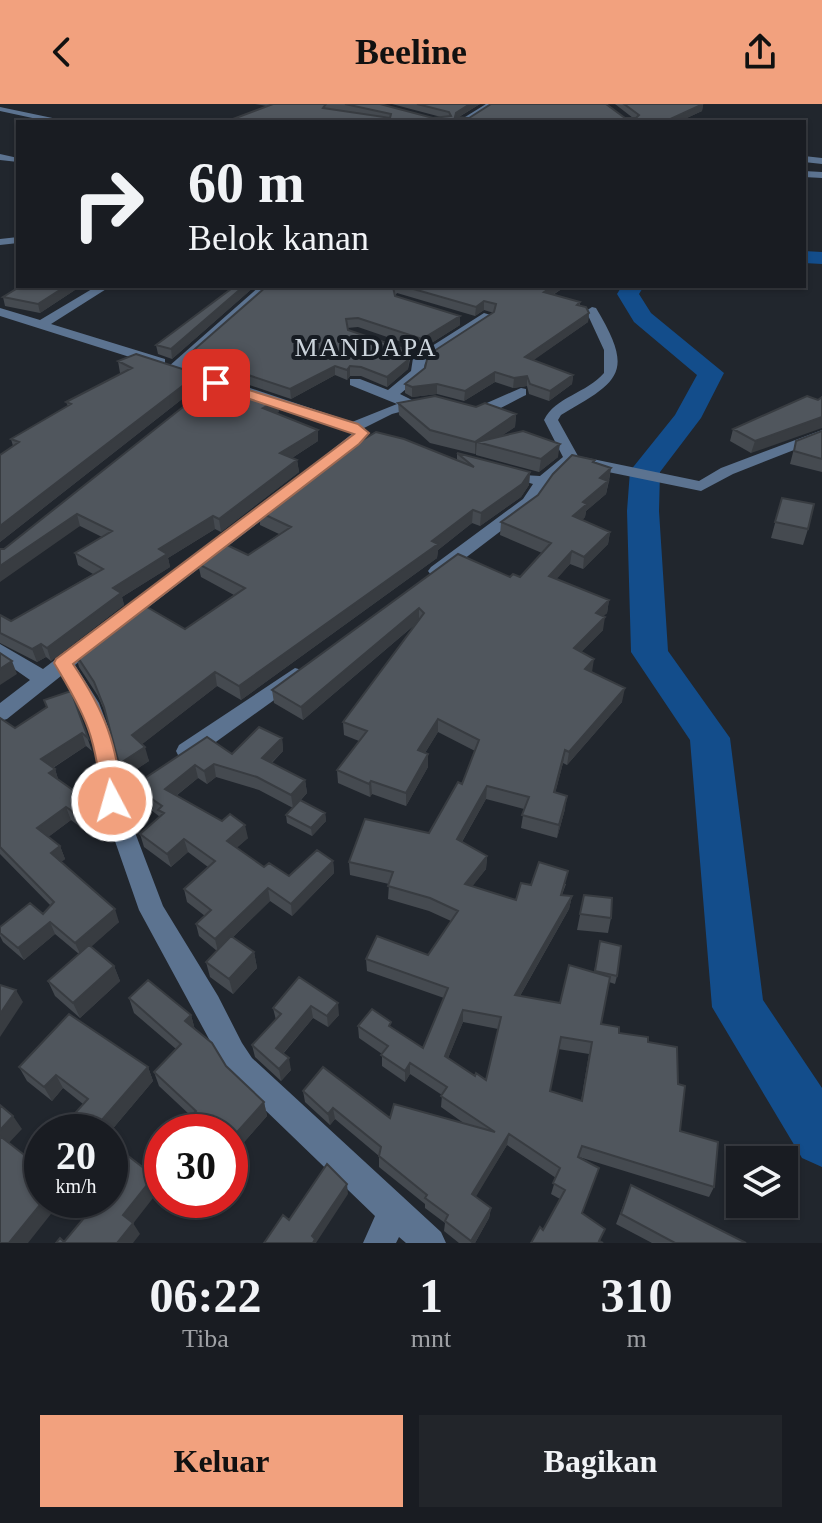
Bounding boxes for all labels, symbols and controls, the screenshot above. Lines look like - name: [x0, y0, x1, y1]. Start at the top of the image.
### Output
- icon: back: [40, 30, 84, 74]
- icon: share: [738, 30, 782, 74]
- text: Beeline: [355, 32, 467, 72]
- icon: right: [56, 152, 160, 256]
- text: 60 m: [188, 152, 305, 214]
- text: Belok kanan: [188, 218, 369, 258]
- district label: MANDAPA: [294, 333, 438, 362]
- pin: [182, 349, 250, 417]
- icon: arrive: [194, 361, 238, 405]
- position arrow: [70, 759, 154, 843]
- speed limit sign: 30: [144, 1114, 248, 1218]
- text: 20: [56, 1133, 96, 1178]
- map controls: [726, 1146, 798, 1218]
- button: layers: [726, 1146, 798, 1218]
- text: km/h: [55, 1175, 97, 1197]
- text: 06:22: [149, 1269, 261, 1322]
- text: 1: [419, 1269, 443, 1322]
- text: 310: [601, 1269, 673, 1322]
- text: Tiba: [182, 1324, 229, 1353]
- text: mnt: [411, 1324, 451, 1353]
- text: m: [626, 1324, 647, 1353]
- button: Keluar: [40, 1415, 403, 1507]
- button: Bagikan: [419, 1415, 782, 1507]

